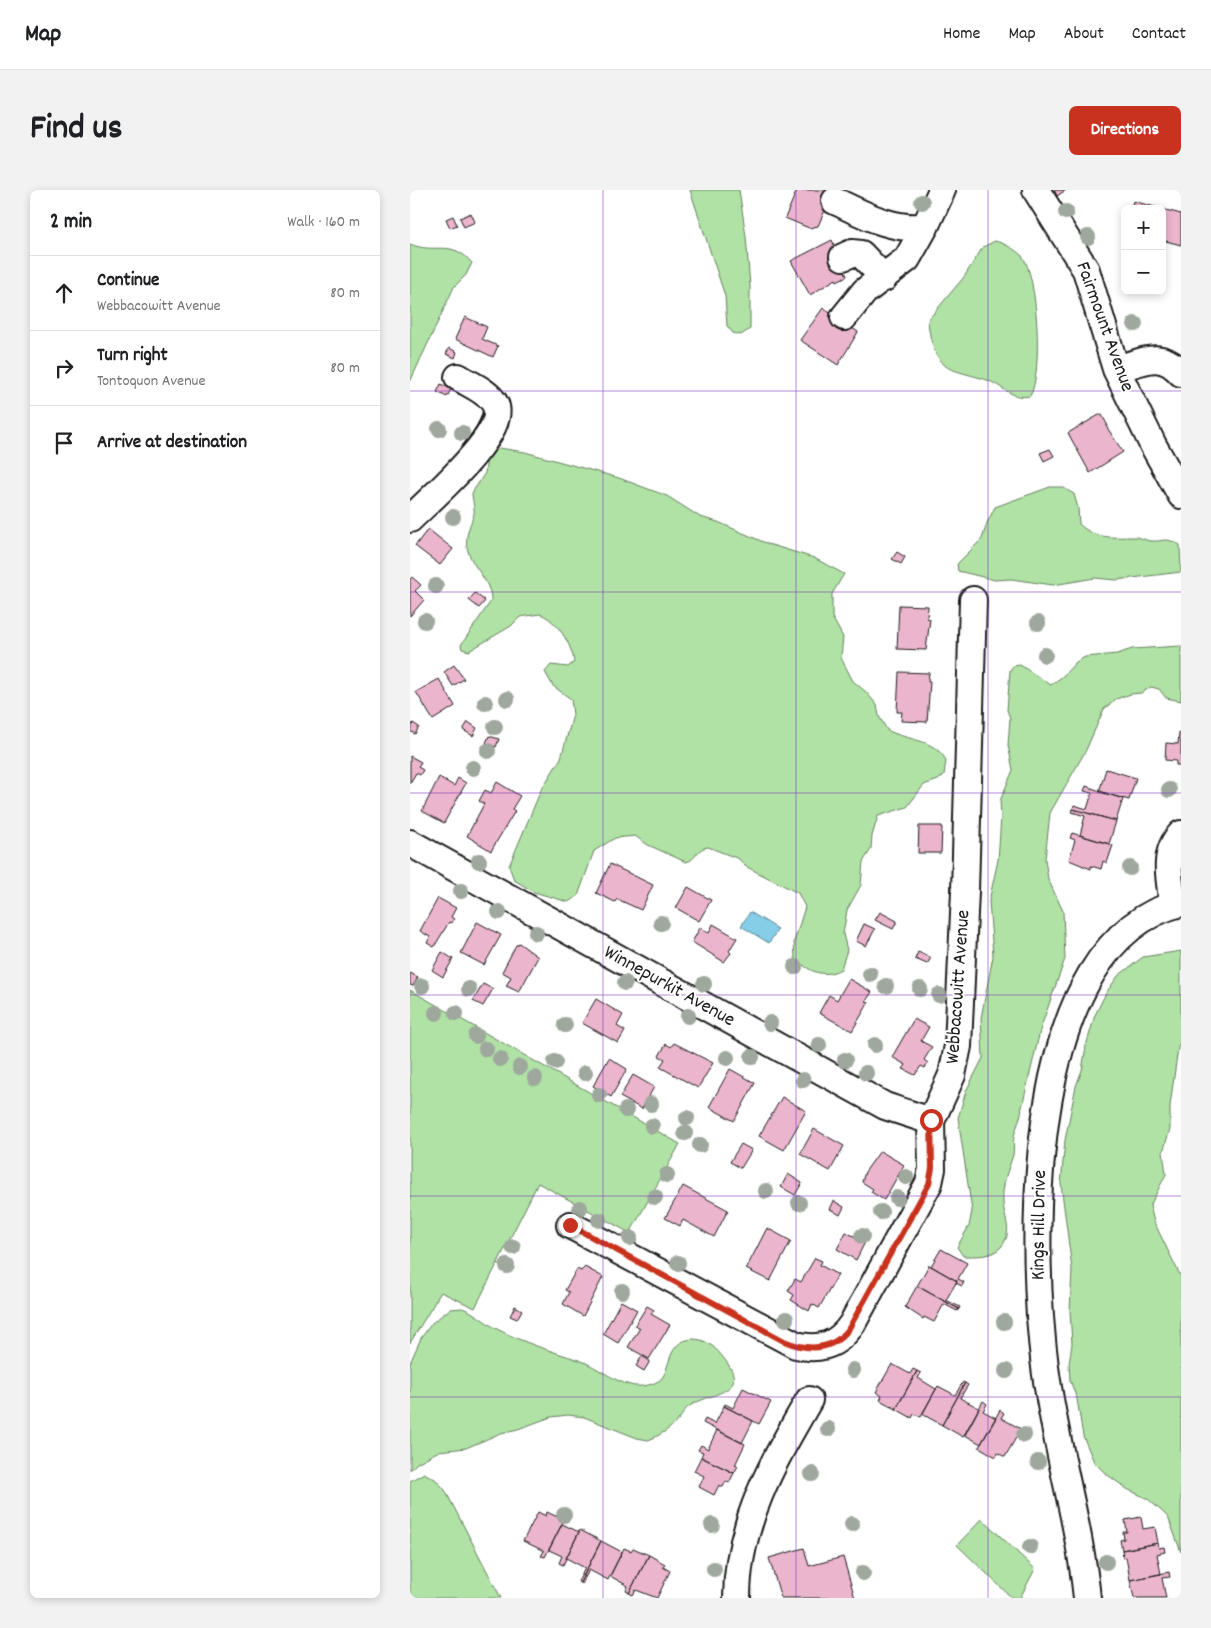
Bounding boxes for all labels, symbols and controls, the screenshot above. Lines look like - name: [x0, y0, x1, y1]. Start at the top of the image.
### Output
- text: Map: [25, 18, 61, 52]
- text: Home: [943, 22, 980, 47]
- text: Map: [1008, 22, 1036, 47]
- text: About: [1064, 22, 1104, 47]
- text: Contact: [1132, 22, 1186, 47]
- text: Find us: [30, 105, 122, 155]
- button: Directions: [1069, 106, 1181, 155]
- map controls: [1121, 205, 1166, 295]
- button: +: [1121, 205, 1166, 250]
- text: 2 min: [50, 208, 92, 238]
- text: Walk · 160 m: [287, 211, 360, 234]
- button: −: [1121, 250, 1166, 295]
- street label: Fairmount Avenue: [1067, 258, 1141, 396]
- text: Continue: [97, 268, 159, 295]
- icon: ahead: [50, 279, 78, 307]
- text: 80 m: [330, 282, 360, 305]
- text: Webbacowitt Avenue: [97, 295, 221, 318]
- text: Turn right: [97, 343, 168, 370]
- icon: right: [50, 354, 78, 382]
- text: 80 m: [330, 357, 360, 380]
- text: Tontoquon Avenue: [97, 370, 205, 393]
- icon: arrive: [50, 429, 78, 457]
- text: Arrive at destination: [97, 430, 247, 457]
- street label: Webbacowitt Avenue: [940, 909, 978, 1065]
- street label: Winnepurkit Avenue: [598, 939, 740, 1035]
- route start: [920, 1109, 943, 1132]
- street label: Kings Hill Drive: [1025, 1169, 1055, 1280]
- route end: [559, 1214, 582, 1237]

